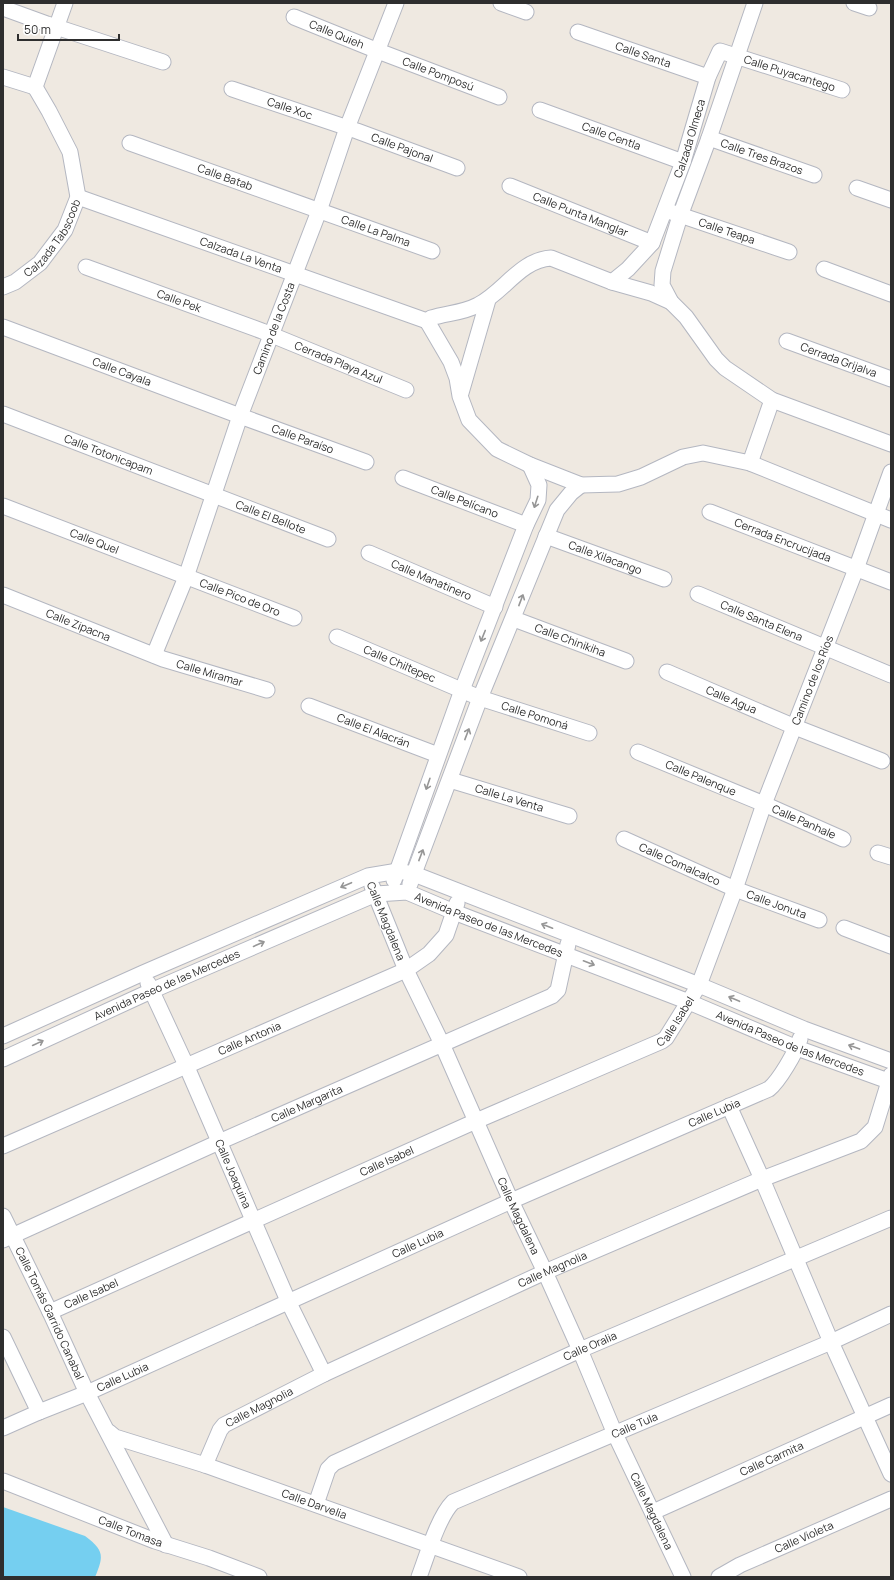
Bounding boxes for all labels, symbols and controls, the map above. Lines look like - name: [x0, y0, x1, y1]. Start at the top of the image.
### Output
- scale bar: [18, 16, 119, 42]
- street label: Calle Quieh: [307, 16, 366, 52]
- text: 50 m: [24, 21, 51, 38]
- street label: Calle Santa: [614, 38, 673, 71]
- street label: Calle Puyacantego: [742, 51, 838, 95]
- street label: Calle Pomposú: [400, 53, 476, 94]
- street label: Calle Xoc: [265, 93, 315, 123]
- street label: Calzada Olmeca: [670, 97, 708, 180]
- street label: Calle Centla: [580, 118, 643, 153]
- street label: Calle Pajonal: [369, 129, 435, 166]
- street label: Calle Tres Brazos: [719, 135, 805, 178]
- street label: Calle Batab: [196, 160, 255, 193]
- street label: Calle Punta Manglar: [531, 188, 631, 240]
- street label: Calzada Tabscoob: [20, 196, 84, 280]
- street label: Calle La Palma: [339, 211, 412, 250]
- street label: Calle Teapa: [697, 214, 757, 247]
- street label: Calzada La Venta: [198, 233, 284, 276]
- street label: Camino de la Costa: [249, 280, 298, 377]
- street label: Calle Pek: [155, 285, 204, 316]
- street label: Cerrada Playa Azul: [292, 337, 385, 387]
- street label: Cerrada Grijalva: [799, 339, 879, 380]
- street label: Calle Cayala: [90, 353, 154, 389]
- street label: Calle Paraíso: [270, 420, 337, 457]
- street label: Calle Totonicapam: [62, 430, 155, 478]
- street label: Calle Pelícano: [429, 481, 501, 521]
- street label: Calle El Bellote: [234, 496, 309, 537]
- one-way arrow: [532, 496, 539, 509]
- street label: Cerrada Encrucijada: [732, 514, 833, 565]
- street label: Calle Quel: [68, 525, 121, 557]
- street label: Calle Xilacango: [566, 537, 645, 578]
- street label: Calle Manatinero: [389, 555, 475, 603]
- street label: Calle Pico de Oro: [198, 574, 283, 619]
- one-way arrow: [517, 595, 525, 607]
- street label: Calle Santa Elena: [718, 596, 805, 644]
- street label: Calle Zipacna: [44, 605, 113, 644]
- street label: Calle Chinikiha: [533, 619, 608, 660]
- one-way arrow: [479, 629, 487, 641]
- street label: Camino de los Ríos: [788, 633, 836, 727]
- street label: Calle Chiltepec: [361, 641, 438, 685]
- street label: Calle Miramar: [175, 655, 245, 689]
- street label: Calle Agua: [704, 682, 759, 717]
- street label: Calle Pomoná: [500, 697, 570, 733]
- street label: Calle El Alacrán: [335, 709, 412, 751]
- one-way arrow: [464, 728, 472, 740]
- street label: Calle Palenque: [663, 756, 739, 799]
- one-way arrow: [424, 777, 431, 790]
- street label: Calle La Venta: [473, 780, 546, 815]
- street label: Calle Panhale: [770, 801, 839, 842]
- street label: Calle Comalcalco: [637, 839, 723, 889]
- one-way arrow: [417, 850, 425, 862]
- street label: Calle Magdalena: [364, 879, 409, 962]
- one-way arrow: [340, 882, 352, 889]
- street label: Calle Jonuta: [745, 886, 809, 922]
- street label: Avenida Paseo de las Mercedes: [413, 888, 565, 960]
- one-way arrow: [542, 922, 554, 930]
- one-way arrow: [253, 940, 265, 947]
- street label: Avenida Paseo de las Mercedes: [91, 945, 242, 1023]
- one-way arrow: [583, 960, 595, 968]
- street label: Calle Isabel: [654, 993, 697, 1050]
- one-way arrow: [728, 995, 740, 1003]
- street label: Avenida Paseo de las Mercedes: [714, 1006, 867, 1079]
- street label: Calle Antonia: [215, 1018, 283, 1058]
- one-way arrow: [32, 1039, 44, 1046]
- one-way arrow: [849, 1043, 861, 1051]
- street label: Calle Margarita: [268, 1081, 345, 1125]
- street label: Calle Lubia: [686, 1094, 742, 1130]
- street label: Calle Joaquina: [212, 1137, 255, 1211]
- street label: Calle Isabel: [357, 1142, 416, 1179]
- street label: Calle Magdalena: [494, 1175, 543, 1257]
- street label: Calle Lubia: [389, 1225, 446, 1261]
- street label: Calle Tomás Garrido Canabal: [12, 1244, 88, 1382]
- street label: Calle Magnolia: [515, 1247, 589, 1291]
- street label: Calle Isabel: [61, 1274, 120, 1312]
- street label: Calle Oralia: [561, 1327, 619, 1364]
- street label: Calle Lubia: [94, 1358, 151, 1395]
- street label: Calle Magnolia: [223, 1383, 295, 1430]
- street label: Calle Tula: [609, 1408, 660, 1441]
- street label: Calle Carmita: [737, 1437, 806, 1479]
- street label: Calle Magdalena: [627, 1470, 677, 1552]
- street label: Calle Darvelia: [280, 1485, 349, 1522]
- street label: Calle Tomasa: [97, 1511, 164, 1550]
- street label: Calle Violeta: [772, 1517, 836, 1556]

